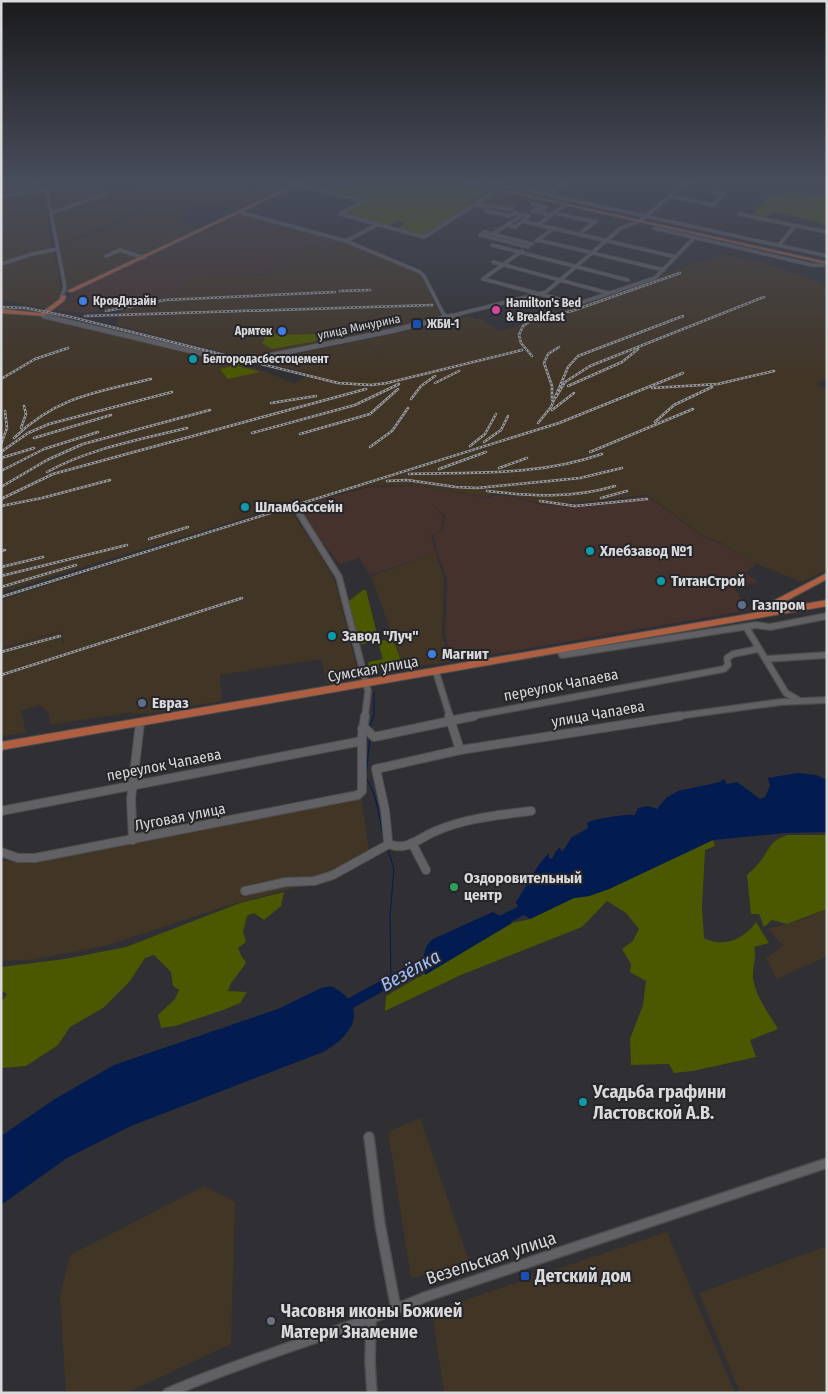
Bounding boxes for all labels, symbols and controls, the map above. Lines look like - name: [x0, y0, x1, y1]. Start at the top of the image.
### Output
- place label: КровДизайн: [93, 294, 156, 308]
- marker: КровДизайн: [77, 295, 89, 307]
- place label: Hamilton's Bed & Breakfast: [506, 296, 581, 324]
- marker: Hamilton's Bed & Breakfast: [490, 304, 502, 316]
- street label: улица Мичурина: [316, 311, 402, 343]
- place label: ЖБИ-1: [426, 317, 459, 331]
- marker: ЖБИ-1: [411, 318, 423, 330]
- place label: Армтек: [234, 324, 273, 338]
- marker: Армтек: [276, 325, 288, 337]
- place label: Белгородасбестоцемент: [203, 352, 330, 366]
- marker: Белгородасбестоцемент: [187, 353, 199, 365]
- place label: Шламбассейн: [255, 498, 343, 516]
- marker: Шламбассейн: [239, 501, 251, 513]
- place label: Хлебзавод №1: [599, 542, 693, 560]
- marker: Хлебзавод №1: [584, 545, 596, 557]
- place label: ТитанСтрой: [671, 572, 745, 590]
- marker: ТитанСтрой: [655, 575, 667, 587]
- place label: Газпром: [752, 596, 805, 614]
- marker: Газпром: [736, 599, 748, 611]
- place label: Завод "Луч": [341, 627, 419, 645]
- marker: Завод "Луч": [326, 630, 338, 642]
- place label: Магнит: [442, 645, 489, 663]
- marker: Магнит: [426, 648, 438, 660]
- street label: Сумская улица: [326, 652, 420, 686]
- street label: переулок Чапаева: [502, 665, 620, 705]
- place label: Евраз: [152, 694, 189, 712]
- marker: Евраз: [136, 697, 148, 709]
- street label: улица Чапаева: [550, 697, 646, 731]
- street label: переулок Чапаева: [105, 745, 223, 785]
- street label: Луговая улица: [133, 799, 227, 835]
- place label: Оздоровительный центр: [464, 869, 582, 904]
- marker: Оздоровительный центр: [448, 881, 460, 893]
- water label: Везёлка: [376, 945, 444, 996]
- place label: Усадьба графини Ластовской А.В.: [592, 1081, 726, 1124]
- marker: Усадьба графини Ластовской А.В.: [577, 1096, 589, 1108]
- street label: Везельская улица: [423, 1227, 559, 1289]
- place label: Детский дом: [534, 1265, 631, 1287]
- marker: Детский дом: [519, 1270, 531, 1282]
- place label: Часовня иконы Божией Матери Знамение: [281, 1300, 462, 1343]
- marker: Часовня иконы Божией Матери Знамение: [265, 1315, 277, 1327]

